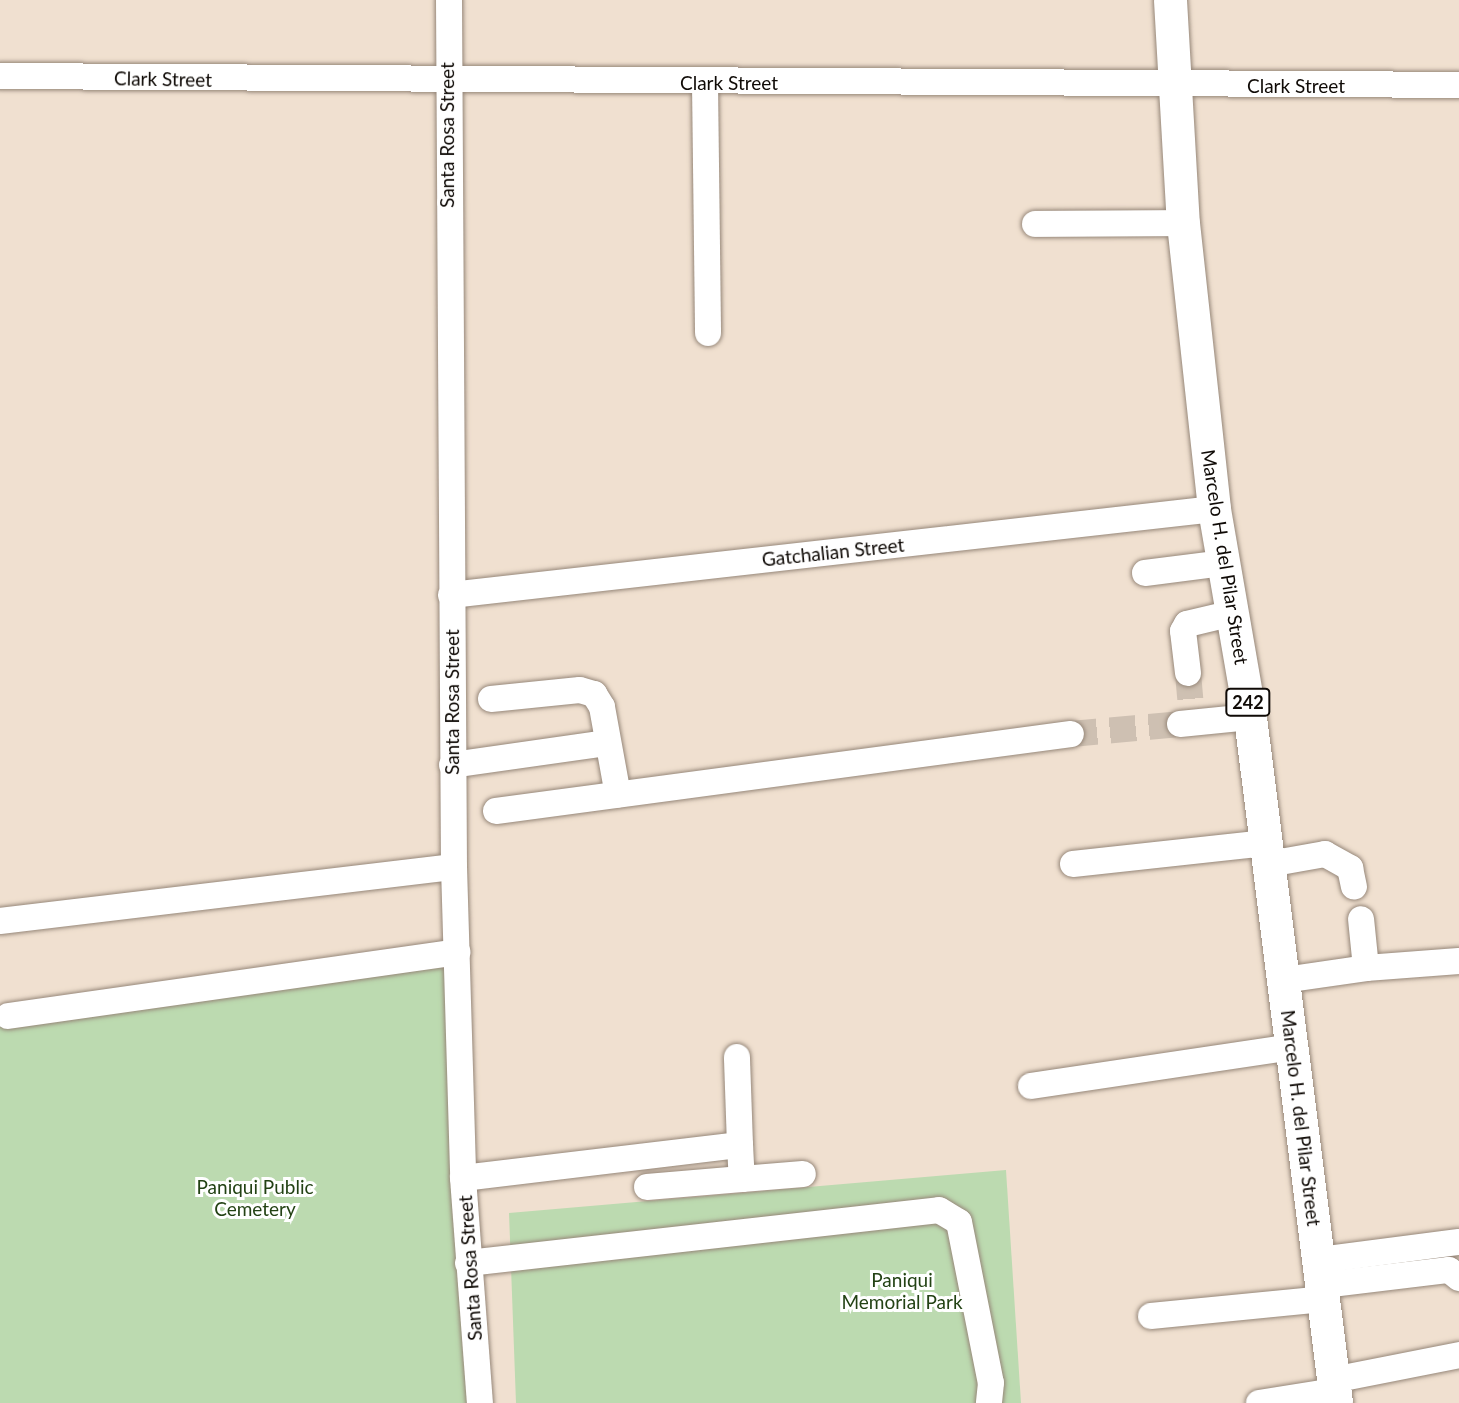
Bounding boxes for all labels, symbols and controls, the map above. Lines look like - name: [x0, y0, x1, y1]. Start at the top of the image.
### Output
- street label: Santa Rosa Street: [436, 62, 458, 208]
- street label: Clark Street: [114, 67, 212, 91]
- street label: Clark Street: [680, 72, 778, 94]
- street label: Clark Street: [1247, 75, 1345, 97]
- street label: Marcelo H. del Pilar Street: [1197, 448, 1253, 666]
- street label: Gatchalian Street: [761, 533, 905, 571]
- street label: Santa Rosa Street: [441, 629, 463, 775]
- road number: 242: [1225, 688, 1271, 716]
- street label: Marcelo H. del Pilar Street: [1276, 1008, 1326, 1228]
- park label: Paniqui Public Cemetery: [196, 1176, 314, 1220]
- street label: Santa Rosa Street: [454, 1194, 486, 1342]
- park label: Paniqui Memorial Park: [841, 1269, 963, 1313]

